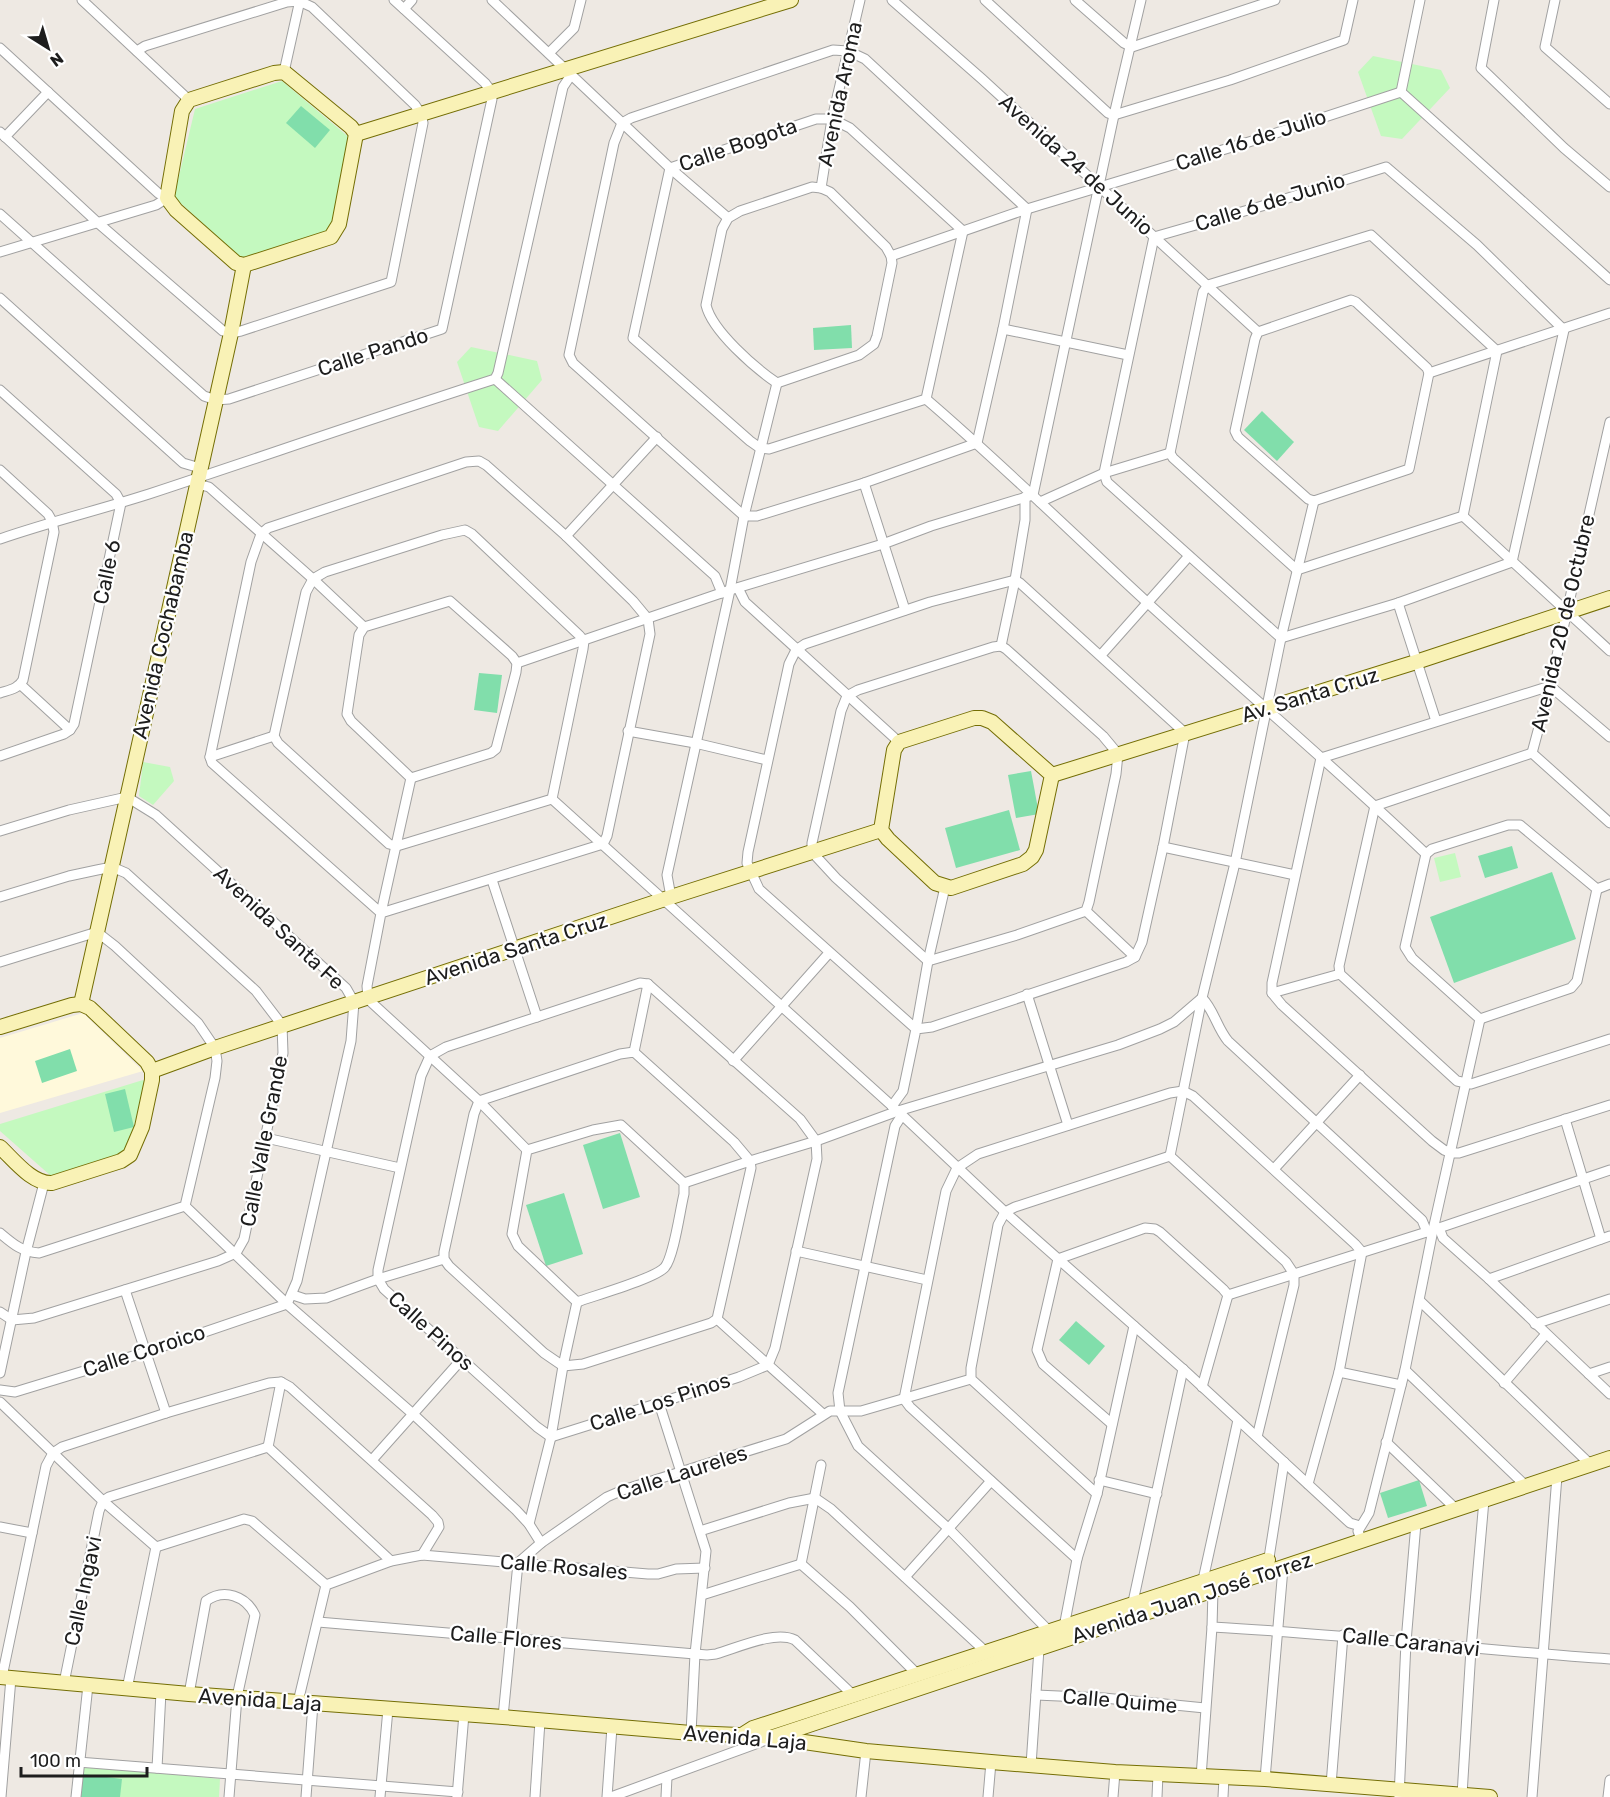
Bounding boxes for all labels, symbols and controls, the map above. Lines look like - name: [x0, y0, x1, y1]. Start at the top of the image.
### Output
- north arrow: [18, 18, 78, 78]
- street label: Avenida Aroma: [812, 19, 867, 168]
- text: N: [46, 49, 67, 71]
- street label: Avenida 24 de Junio: [994, 89, 1159, 240]
- street label: Calle 16 de Julio: [1172, 103, 1329, 176]
- street label: Calle Bogota: [676, 113, 800, 176]
- street label: Calle 6 de Junio: [1192, 167, 1348, 236]
- street label: Calle Pando: [314, 322, 431, 381]
- street label: Avenida 20 de Octubre: [1525, 512, 1600, 734]
- street label: Avenida Cochabamba: [126, 529, 199, 741]
- street label: Calle 6: [87, 537, 126, 606]
- street label: Av. Santa Cruz: [1238, 662, 1381, 727]
- street label: Avenida Santa Fe: [209, 861, 350, 995]
- street label: Avenida Santa Cruz: [421, 907, 611, 990]
- street label: Calle Valle Grande: [235, 1053, 292, 1229]
- street label: Calle Pinos: [383, 1286, 479, 1376]
- street label: Calle Coroico: [79, 1319, 208, 1382]
- street label: Calle Los Pinos: [586, 1367, 733, 1436]
- street label: Calle Laureles: [613, 1440, 750, 1505]
- street label: Calle Ingavi: [59, 1534, 106, 1648]
- street label: Avenida Juan José Torrez: [1068, 1547, 1315, 1648]
- street label: Calle Rosales: [499, 1548, 629, 1585]
- street label: Calle Flores: [449, 1620, 563, 1655]
- street label: Calle Caranavi: [1341, 1622, 1481, 1661]
- street label: Avenida Laja: [197, 1683, 323, 1716]
- street label: Calle Quime: [1062, 1683, 1178, 1718]
- street label: Avenida Laja: [682, 1720, 808, 1755]
- scale bar: [21, 1740, 147, 1778]
- text: 100 m: [30, 1750, 81, 1772]

